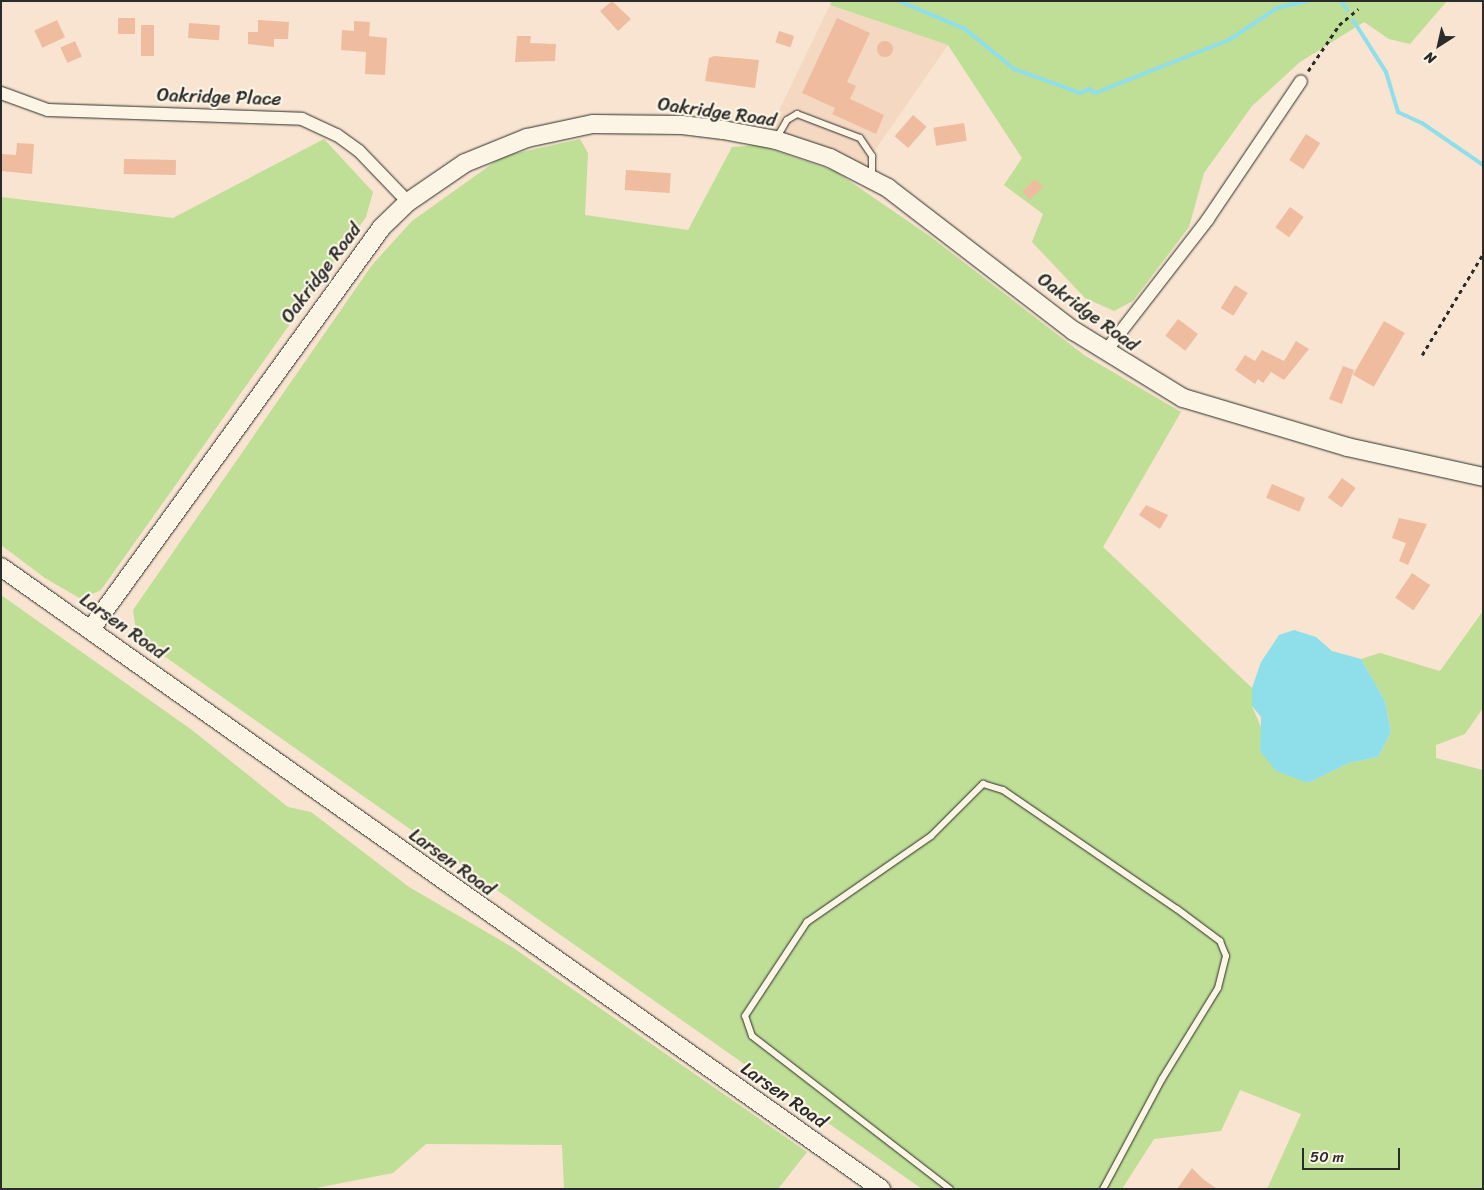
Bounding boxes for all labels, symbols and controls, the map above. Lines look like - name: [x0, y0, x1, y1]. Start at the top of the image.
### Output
- north arrow: [1414, 20, 1464, 70]
- text: N: [1419, 45, 1441, 71]
- street label: Oakridge Place: [156, 83, 282, 111]
- street label: Oakridge Road: [656, 92, 778, 132]
- street label: Oakridge Road: [276, 218, 366, 328]
- street label: Oakridge Road: [1033, 268, 1143, 356]
- street label: Larsen Road: [75, 588, 171, 664]
- street label: Larsen Road: [405, 823, 499, 901]
- street label: Larsen Road: [736, 1057, 832, 1133]
- scale bar: [1304, 1138, 1402, 1170]
- text: 50 m: [1310, 1144, 1344, 1170]

